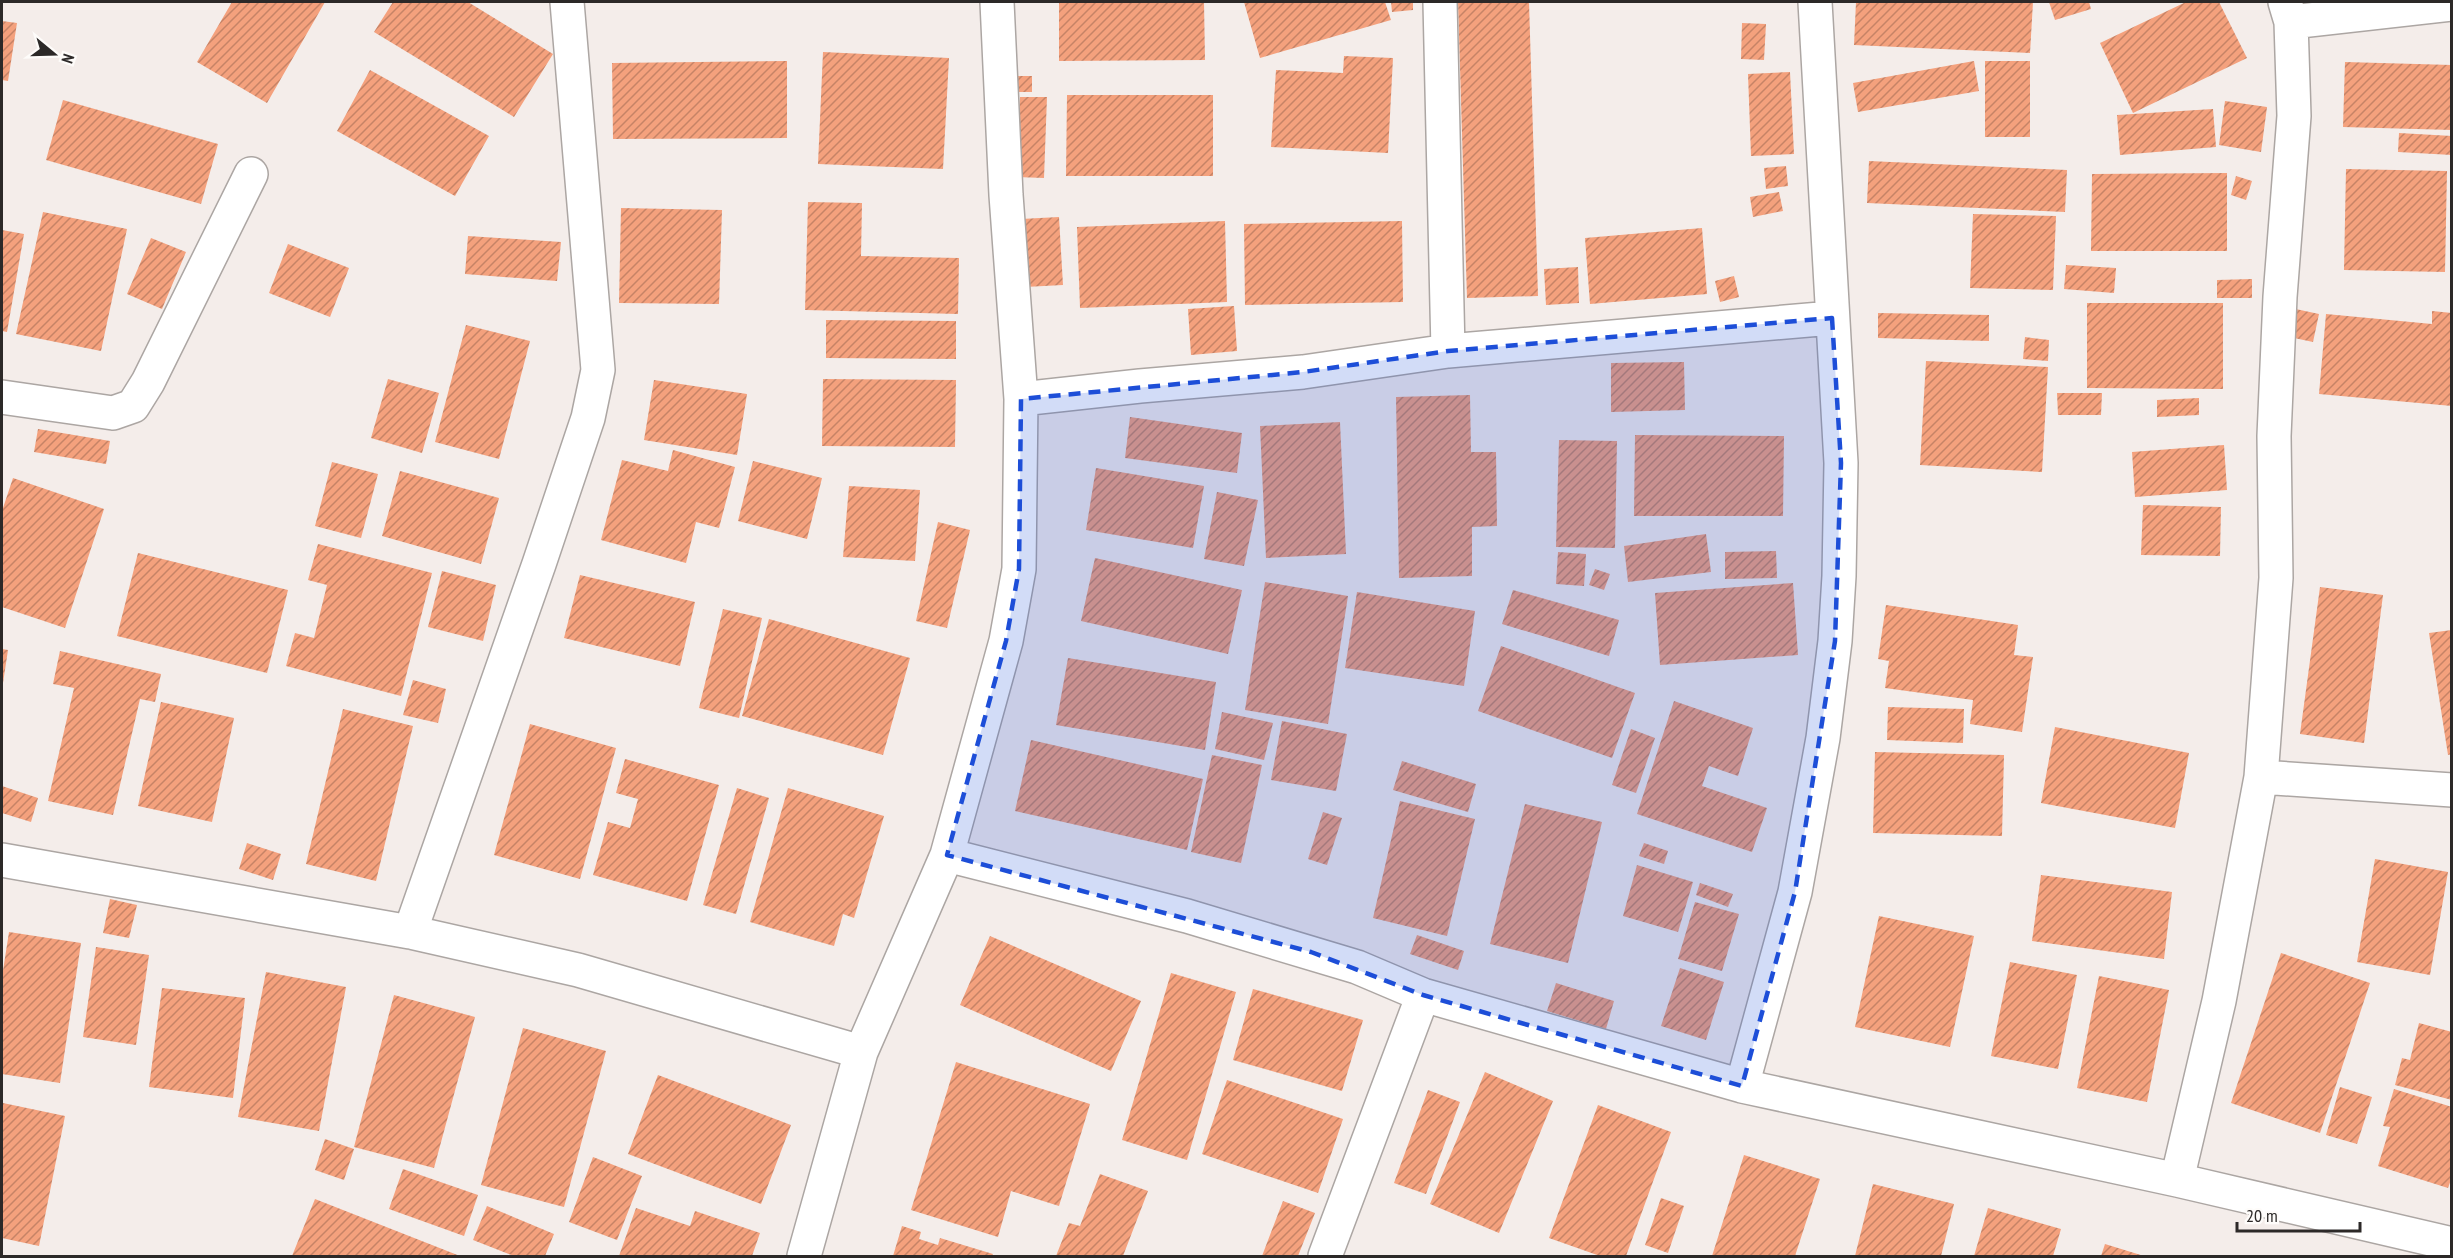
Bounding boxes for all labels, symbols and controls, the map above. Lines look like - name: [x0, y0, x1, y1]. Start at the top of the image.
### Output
- north arrow: [24, 24, 84, 84]
- text: N: [57, 52, 79, 66]
- scale bar: [2237, 1195, 2360, 1233]
- text: 20 m: [2246, 1204, 2278, 1227]

